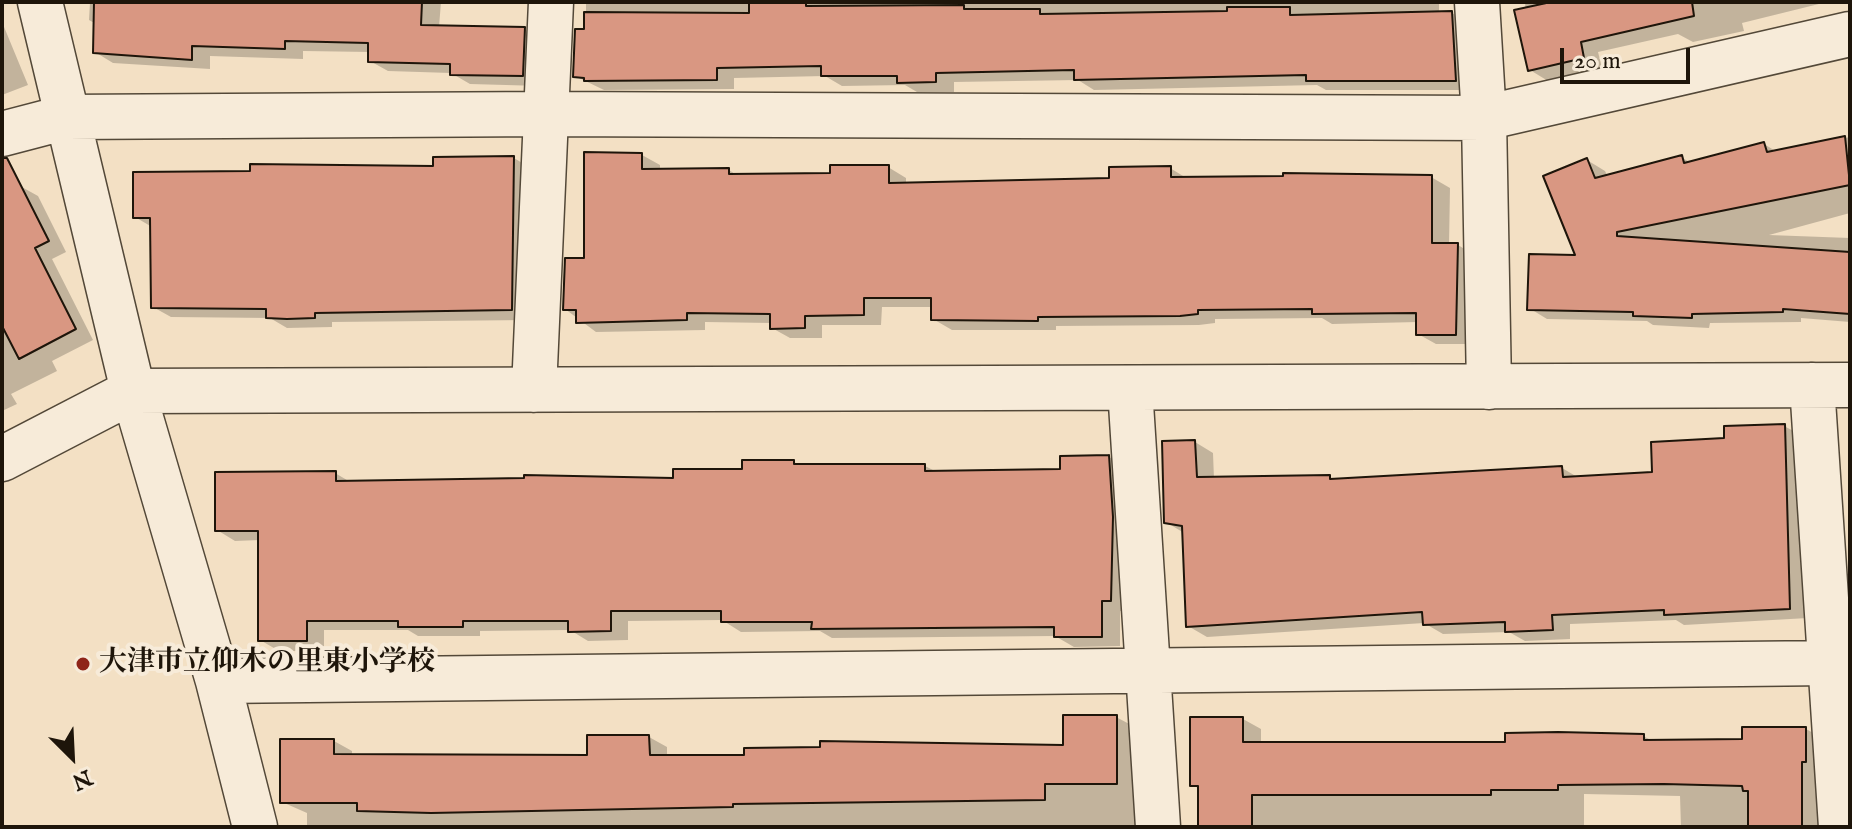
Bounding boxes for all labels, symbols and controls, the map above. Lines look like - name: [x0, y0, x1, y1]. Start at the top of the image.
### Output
- scale bar: [1564, 32, 1694, 82]
- text: 20 m: [1574, 46, 1621, 77]
- place label: 大津市立仰木の里東小学校: [99, 647, 435, 681]
- marker: 大津市立仰木の里東小学校: [74, 655, 92, 673]
- north arrow: [32, 717, 112, 797]
- text: N: [67, 762, 96, 796]

